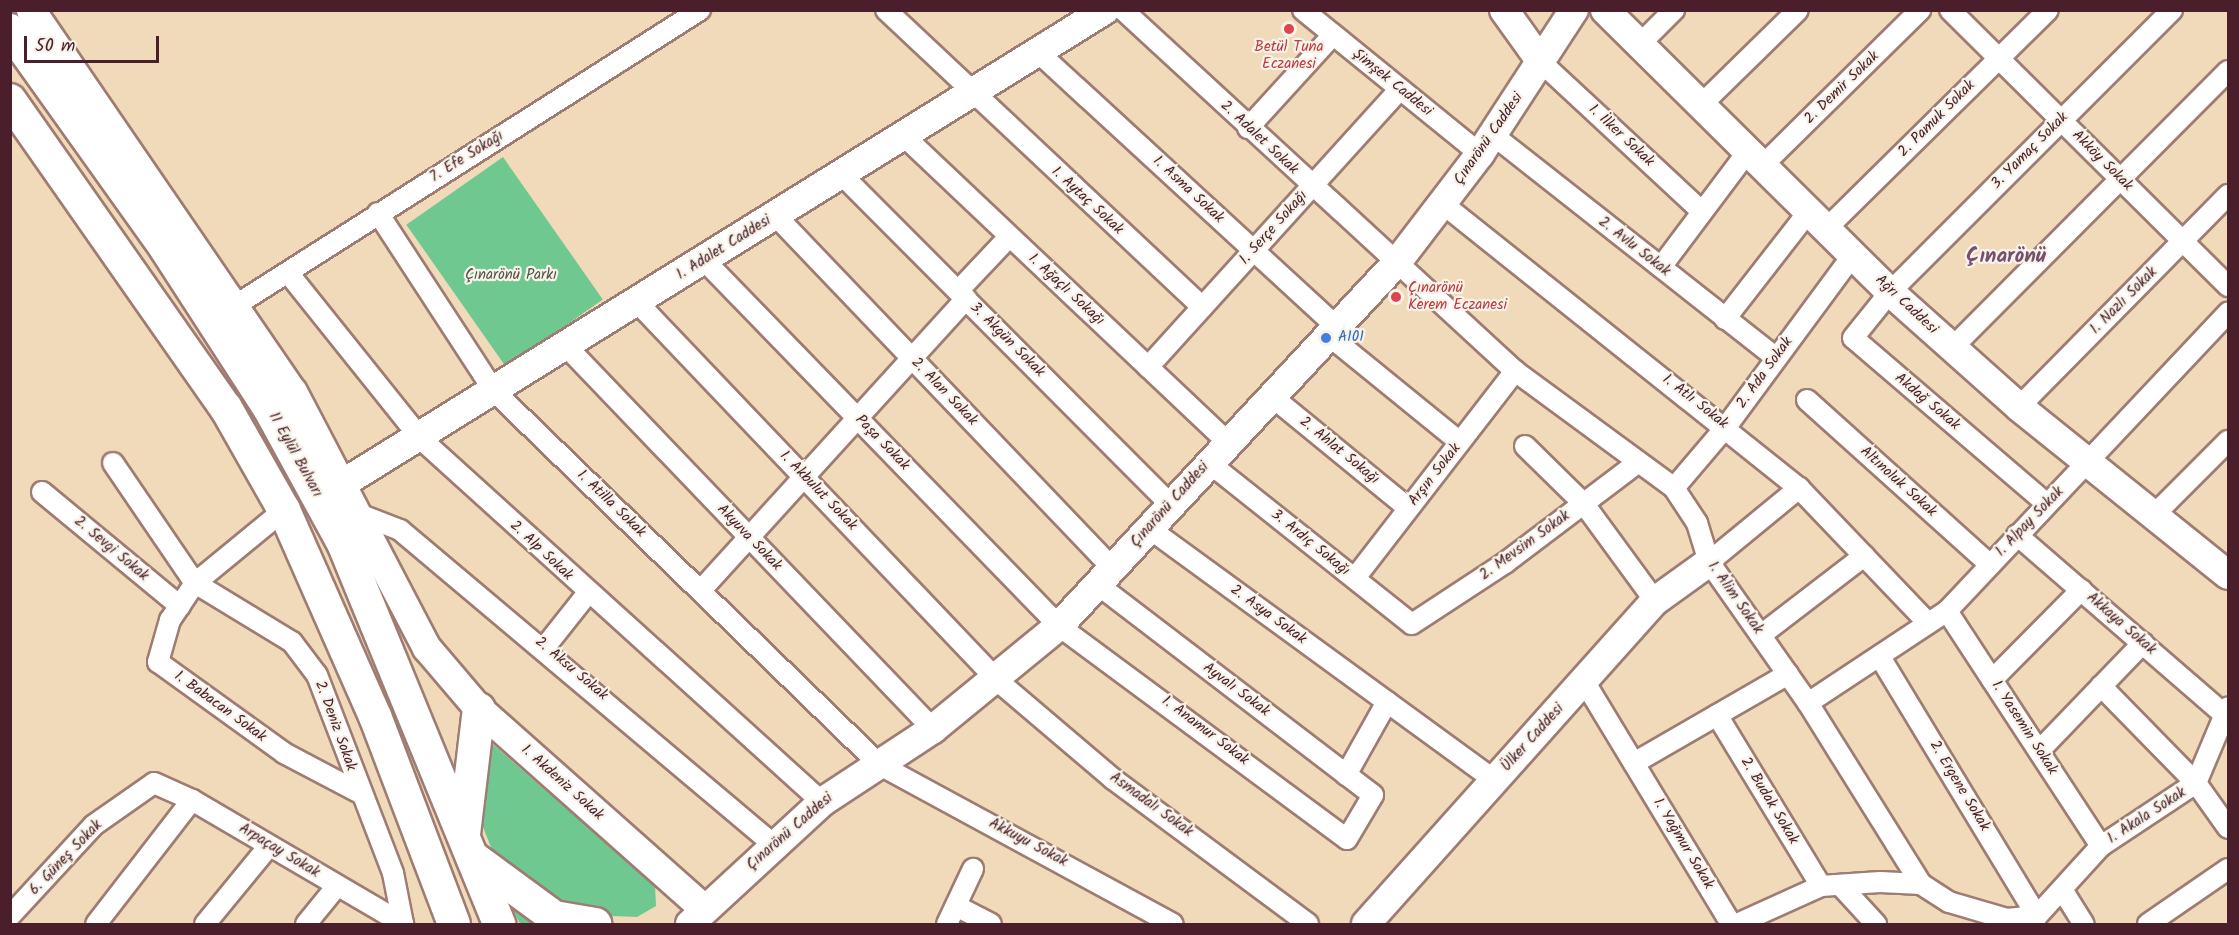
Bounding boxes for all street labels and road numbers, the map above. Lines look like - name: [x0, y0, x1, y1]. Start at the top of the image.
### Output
- street label: Şimşek Caddesi: [1348, 45, 1436, 121]
- street label: 2. Demir Sokak: [1801, 48, 1883, 128]
- street label: 2. Pamuk Sokak: [1895, 77, 1979, 161]
- street label: Çınarönü Caddesi: [1450, 89, 1528, 189]
- street label: 2. Adalet Sokak: [1216, 97, 1302, 179]
- street label: 1. İlker Sokak: [1584, 101, 1658, 171]
- street label: 3. Yamaç Sokak: [1988, 109, 2072, 193]
- street label: 7. Efe Sokağı: [427, 127, 507, 187]
- street label: Akköy Sokak: [2068, 127, 2136, 195]
- street label: 1. Asma Sokak: [1149, 153, 1227, 227]
- street label: 1. Aytaç Sokak: [1047, 163, 1127, 239]
- street label: 1. Serçe Sokağı: [1236, 187, 1312, 269]
- street label: 1. Adalet Caddesi: [673, 212, 775, 284]
- street label: 2. Avlu Sokak: [1594, 213, 1674, 281]
- street label: 1. Ağaçlı Sokağı: [1024, 250, 1108, 330]
- street label: 1. Nazlı Sokak: [2087, 264, 2161, 338]
- street label: Ağrı Caddesi: [1871, 272, 1941, 338]
- street label: 3. Akgün Sokak: [966, 299, 1048, 381]
- street label: 2. Ada Sokak: [1733, 334, 1797, 412]
- street label: 2. Alan Sokak: [907, 354, 981, 430]
- street label: Akdağ Sokak: [1891, 370, 1963, 434]
- street label: 1. Atlı Sokak: [1658, 371, 1732, 433]
- street label: 11 Eylül Bulvarı: [264, 409, 326, 501]
- street label: Paşa Sokak: [851, 411, 913, 475]
- street label: 2. Ahlat Sokağı: [1295, 413, 1383, 489]
- street label: Arşın Sokak: [1405, 440, 1465, 510]
- street label: Altınoluk Sokak: [1856, 443, 1940, 521]
- street label: 1. Akbulut Sokak: [775, 447, 861, 535]
- street label: Çınarönü Caddesi: [1127, 459, 1213, 551]
- street label: 1. Atilla Sokak: [573, 467, 649, 541]
- street label: 1. Alpay Sokak: [1992, 483, 2068, 561]
- street label: Akyuva Sokak: [713, 501, 785, 575]
- street label: 3. Ardıç Sokağı: [1267, 506, 1353, 580]
- street label: 2. Mevsim Sokak: [1476, 507, 1574, 585]
- street label: 2. Sevgi Sokak: [70, 513, 152, 585]
- street label: 2. Alp Sokak: [506, 517, 576, 585]
- street label: 1. Alim Sokak: [1703, 558, 1767, 638]
- street label: 2. Asya Sokak: [1226, 581, 1310, 649]
- street label: Akkaya Sokak: [2083, 589, 2159, 659]
- street label: 2. Aksu Sokak: [531, 633, 611, 705]
- street label: Ayvalı Sokak: [1199, 659, 1273, 721]
- street label: 1. Babacan Sokak: [170, 668, 270, 746]
- street label: 2. Deniz Sokak: [310, 678, 360, 774]
- street label: 1. Yasemin Sokak: [1987, 678, 2061, 778]
- street label: 1. Anamur Sokak: [1158, 692, 1252, 770]
- street label: Ülker Caddesi: [1498, 700, 1568, 776]
- street label: 2. Ergene Sokak: [1925, 737, 1993, 835]
- street label: 1. Akdeniz Sokak: [517, 741, 607, 825]
- street label: 2. Budak Sokak: [1736, 754, 1802, 848]
- street label: Asmadalı Sokak: [1106, 769, 1196, 841]
- street label: 1. Akala Sokak: [2104, 784, 2190, 848]
- street label: Çınarönü Caddesi: [743, 790, 837, 874]
- street label: 1. Yağmur Sokak: [1649, 795, 1717, 893]
- street label: Akkuyu Sokak: [986, 815, 1070, 871]
- street label: 6. Güneş Sokak: [26, 817, 106, 899]
- street label: Arpaçay Sokak: [235, 820, 323, 882]

